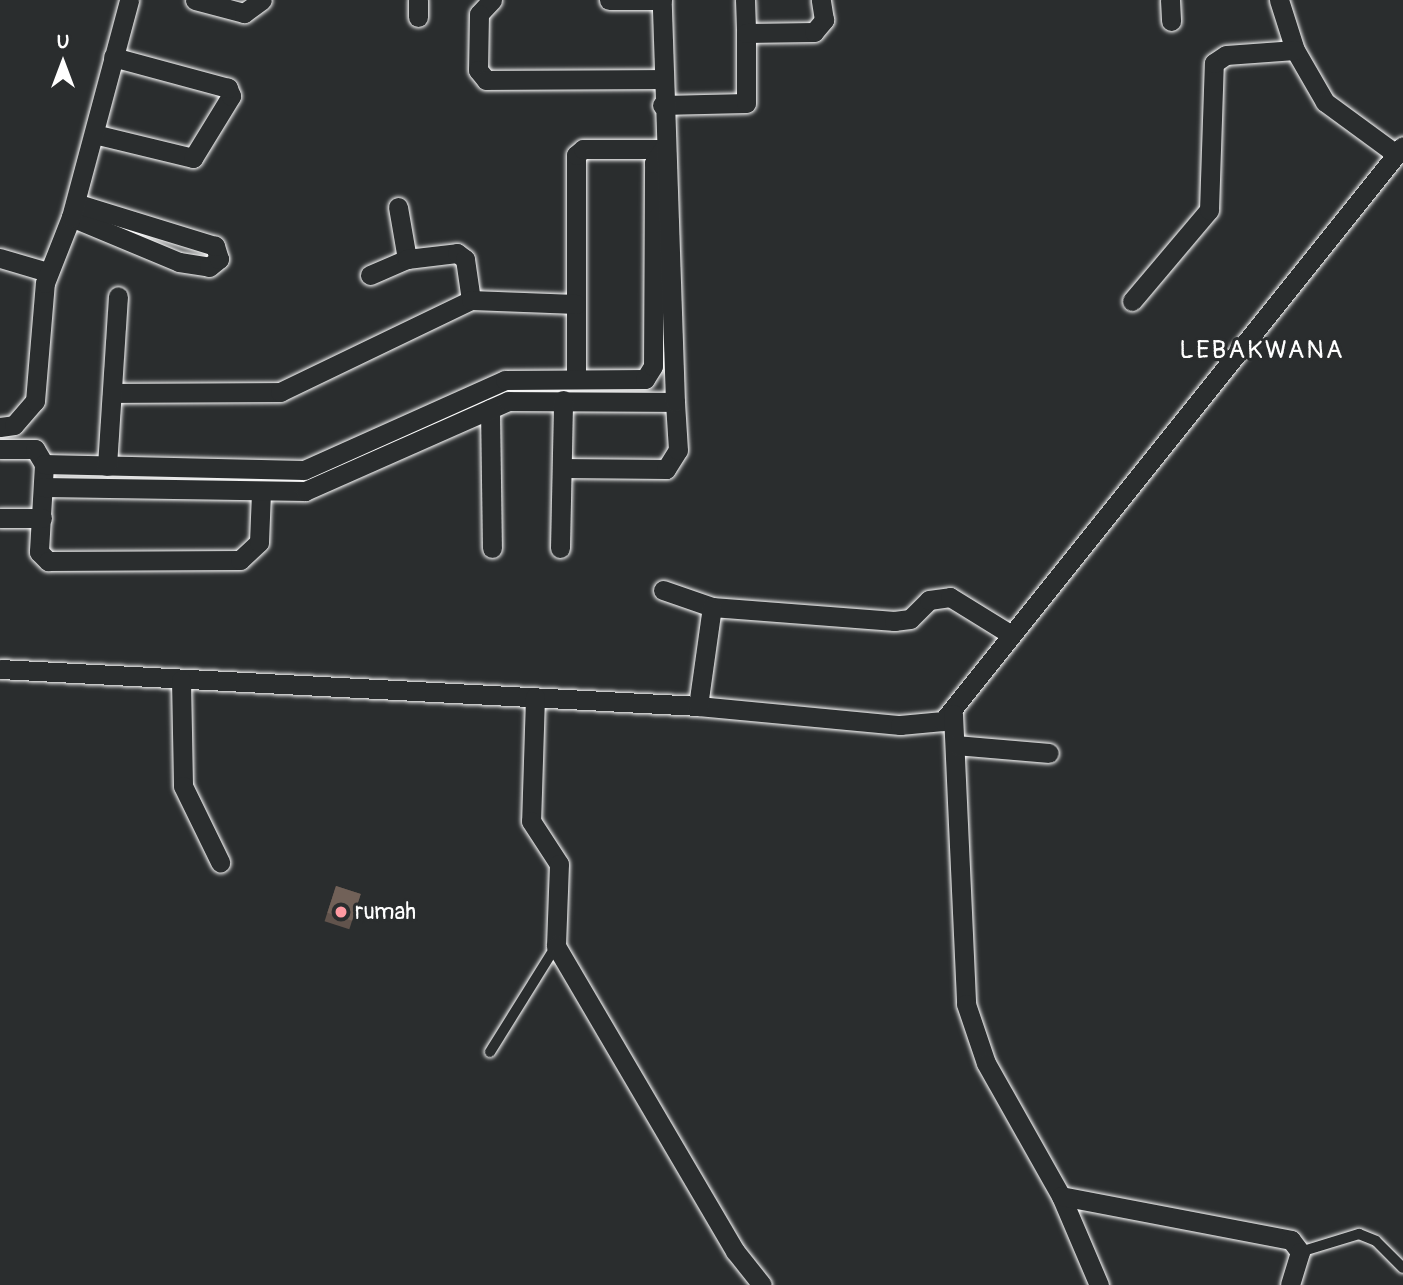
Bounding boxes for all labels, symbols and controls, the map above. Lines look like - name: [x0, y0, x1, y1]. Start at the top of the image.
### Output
- north arrow: [28, 28, 98, 98]
- text: U: [57, 30, 69, 54]
- district label: LEBAKWANA: [1180, 335, 1344, 367]
- place label: rumah: [355, 898, 416, 926]
- marker: rumah: [333, 904, 349, 920]

